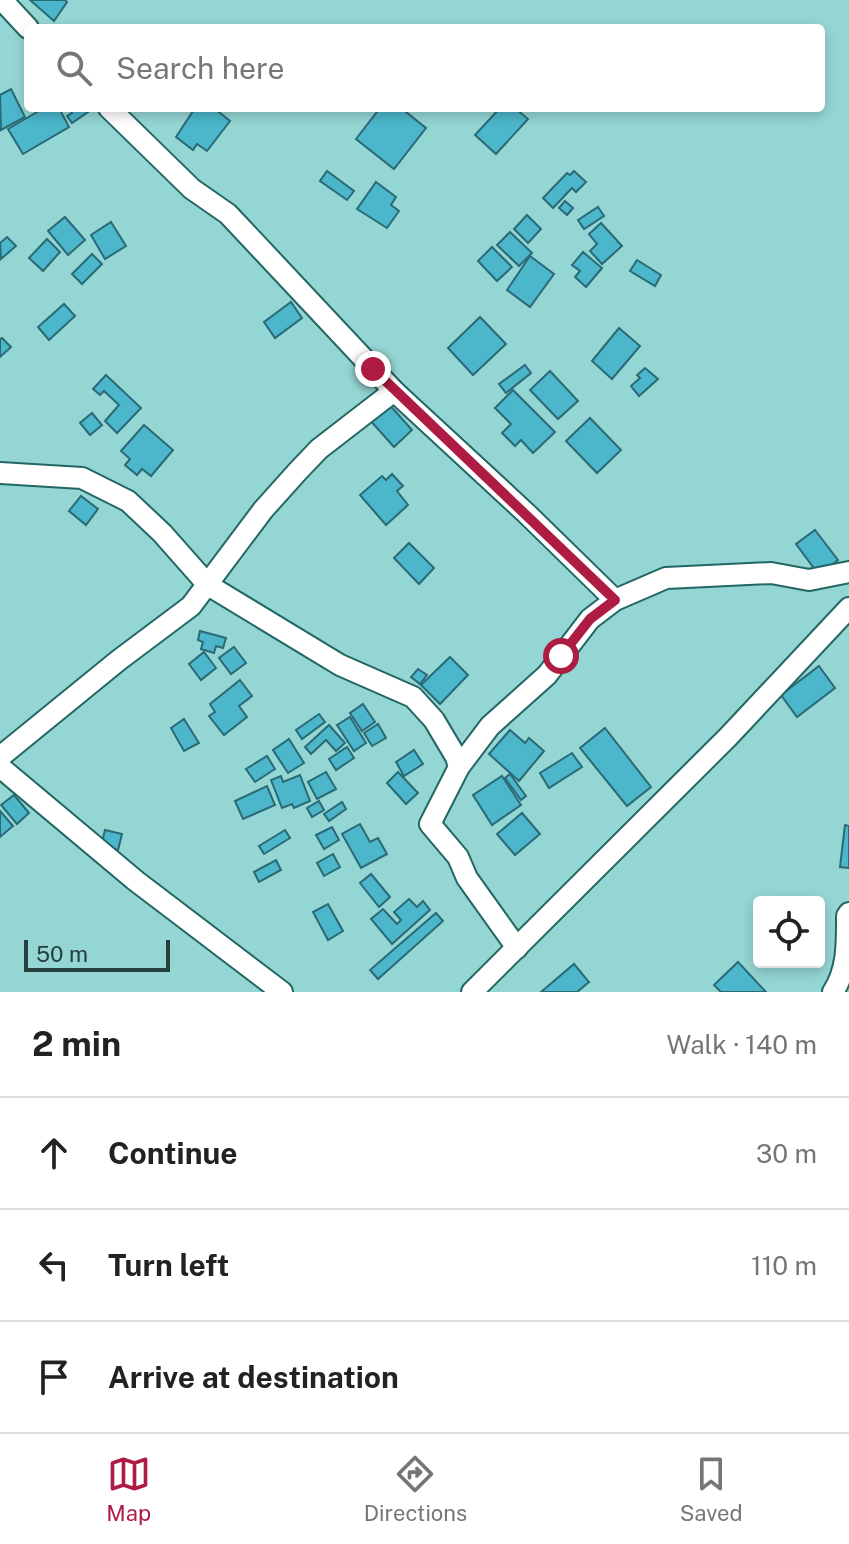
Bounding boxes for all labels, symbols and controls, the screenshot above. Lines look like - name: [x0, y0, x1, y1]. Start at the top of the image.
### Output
- search box: [24, 24, 825, 112]
- icon: search: [52, 46, 96, 90]
- text: Search here: [116, 50, 284, 86]
- route end: [355, 351, 391, 387]
- route start: [543, 638, 579, 674]
- map controls: [753, 896, 825, 968]
- button: locate: [753, 896, 825, 968]
- scale bar: [24, 936, 170, 972]
- text: 50 m: [36, 941, 88, 967]
- text: 2 min: [32, 1024, 121, 1064]
- text: Walk · 140 m: [667, 1029, 817, 1060]
- icon: ahead: [32, 1131, 76, 1175]
- text: Continue: [108, 1135, 238, 1171]
- text: 30 m: [756, 1138, 817, 1169]
- icon: left: [32, 1243, 76, 1287]
- text: Turn left: [108, 1247, 229, 1283]
- text: 110 m: [751, 1250, 817, 1281]
- icon: arrive: [32, 1355, 76, 1399]
- text: Arrive at destination: [108, 1359, 399, 1395]
- tab: Map: [106, 1452, 151, 1526]
- tab: Directions: [364, 1452, 467, 1526]
- tab: Saved: [680, 1452, 743, 1526]

